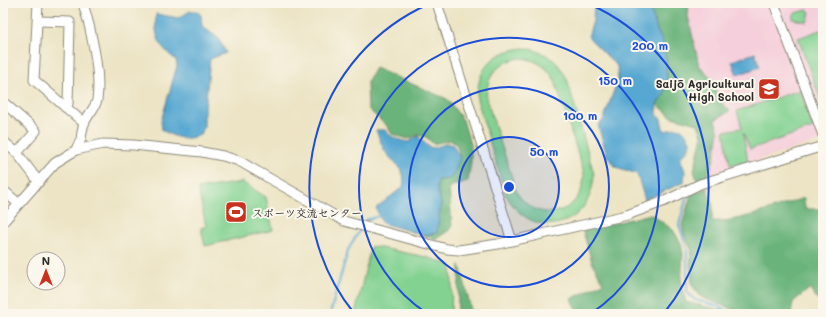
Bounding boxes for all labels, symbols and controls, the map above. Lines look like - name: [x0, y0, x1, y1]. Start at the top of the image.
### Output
- text: 200 m: [632, 37, 668, 53]
- text: 150 m: [598, 72, 632, 88]
- place label: Saijō Agricultural High School: [656, 76, 754, 104]
- school or university icon: Saijō Agricultural High School: [756, 76, 782, 102]
- text: 100 m: [563, 107, 597, 123]
- text: 50 m: [530, 143, 558, 159]
- centre of rings: [502, 180, 516, 194]
- sports icon: スポーツ交流センター: [223, 199, 249, 225]
- place label: スポーツ交流センター: [252, 205, 362, 220]
- north arrow: [26, 251, 66, 291]
- text: N: [42, 253, 50, 268]

